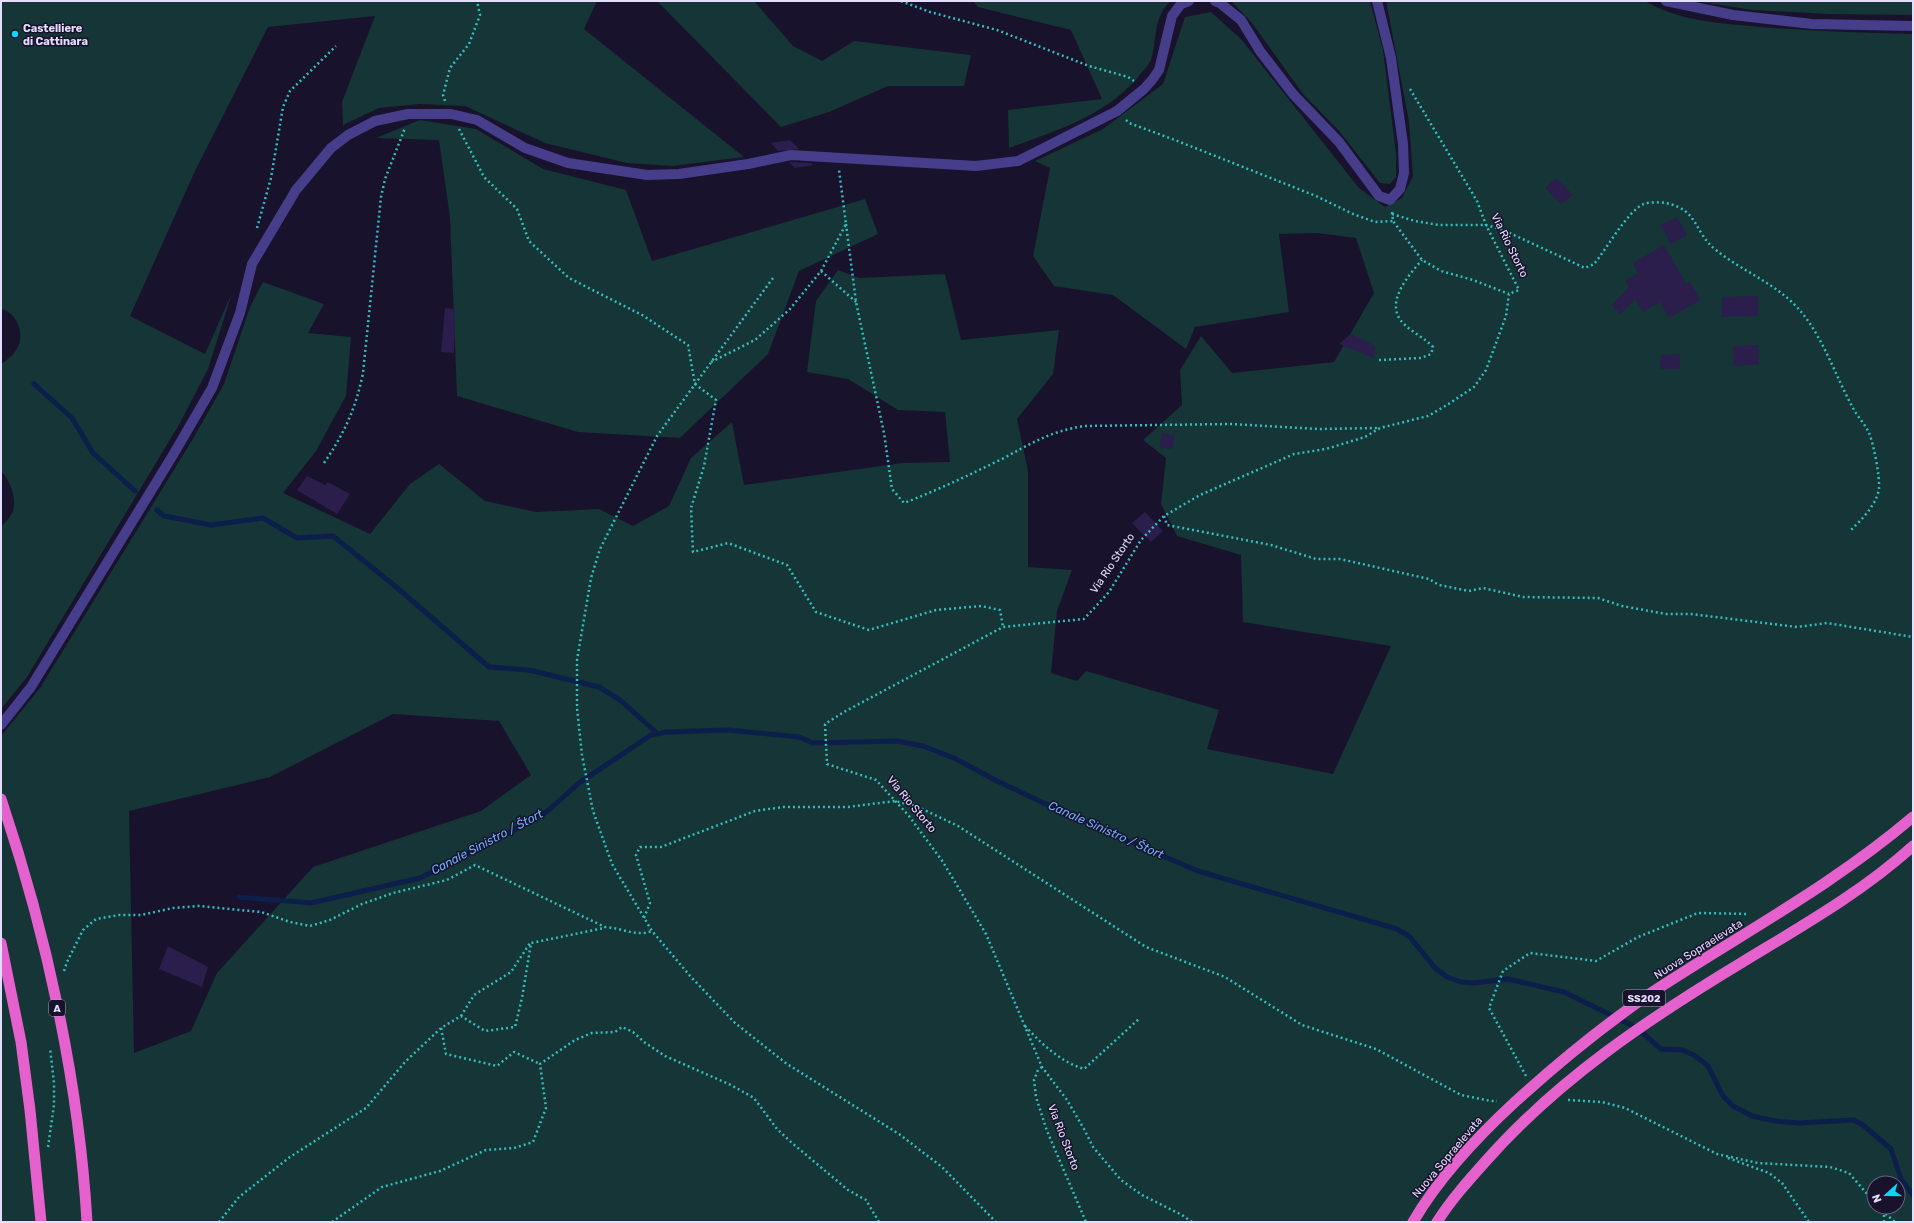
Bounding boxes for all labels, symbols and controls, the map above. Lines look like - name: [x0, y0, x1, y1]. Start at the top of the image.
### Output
- place label: Castelliere di Cattinara: [23, 22, 88, 48]
- marker: Castelliere di Cattinara: [10, 29, 20, 39]
- street label: Via Rio Storto: [1488, 211, 1531, 279]
- street label: Via Rio Storto: [1088, 531, 1137, 596]
- street label: Via Rio Storto: [884, 773, 939, 835]
- water label: Canale Sinistro / Štort: [1046, 798, 1166, 862]
- water label: Canale Sinistro / Štort: [429, 806, 546, 877]
- street label: Nuova Sopraelevata: [1652, 917, 1745, 982]
- road number: SS202: [1623, 990, 1665, 1006]
- road number: A: [49, 1000, 65, 1016]
- street label: Via Rio Storto: [1045, 1102, 1082, 1172]
- street label: Nuova Sopraelevata: [1410, 1114, 1485, 1201]
- north arrow: [1866, 1175, 1906, 1215]
- text: N: [1870, 1192, 1885, 1204]

